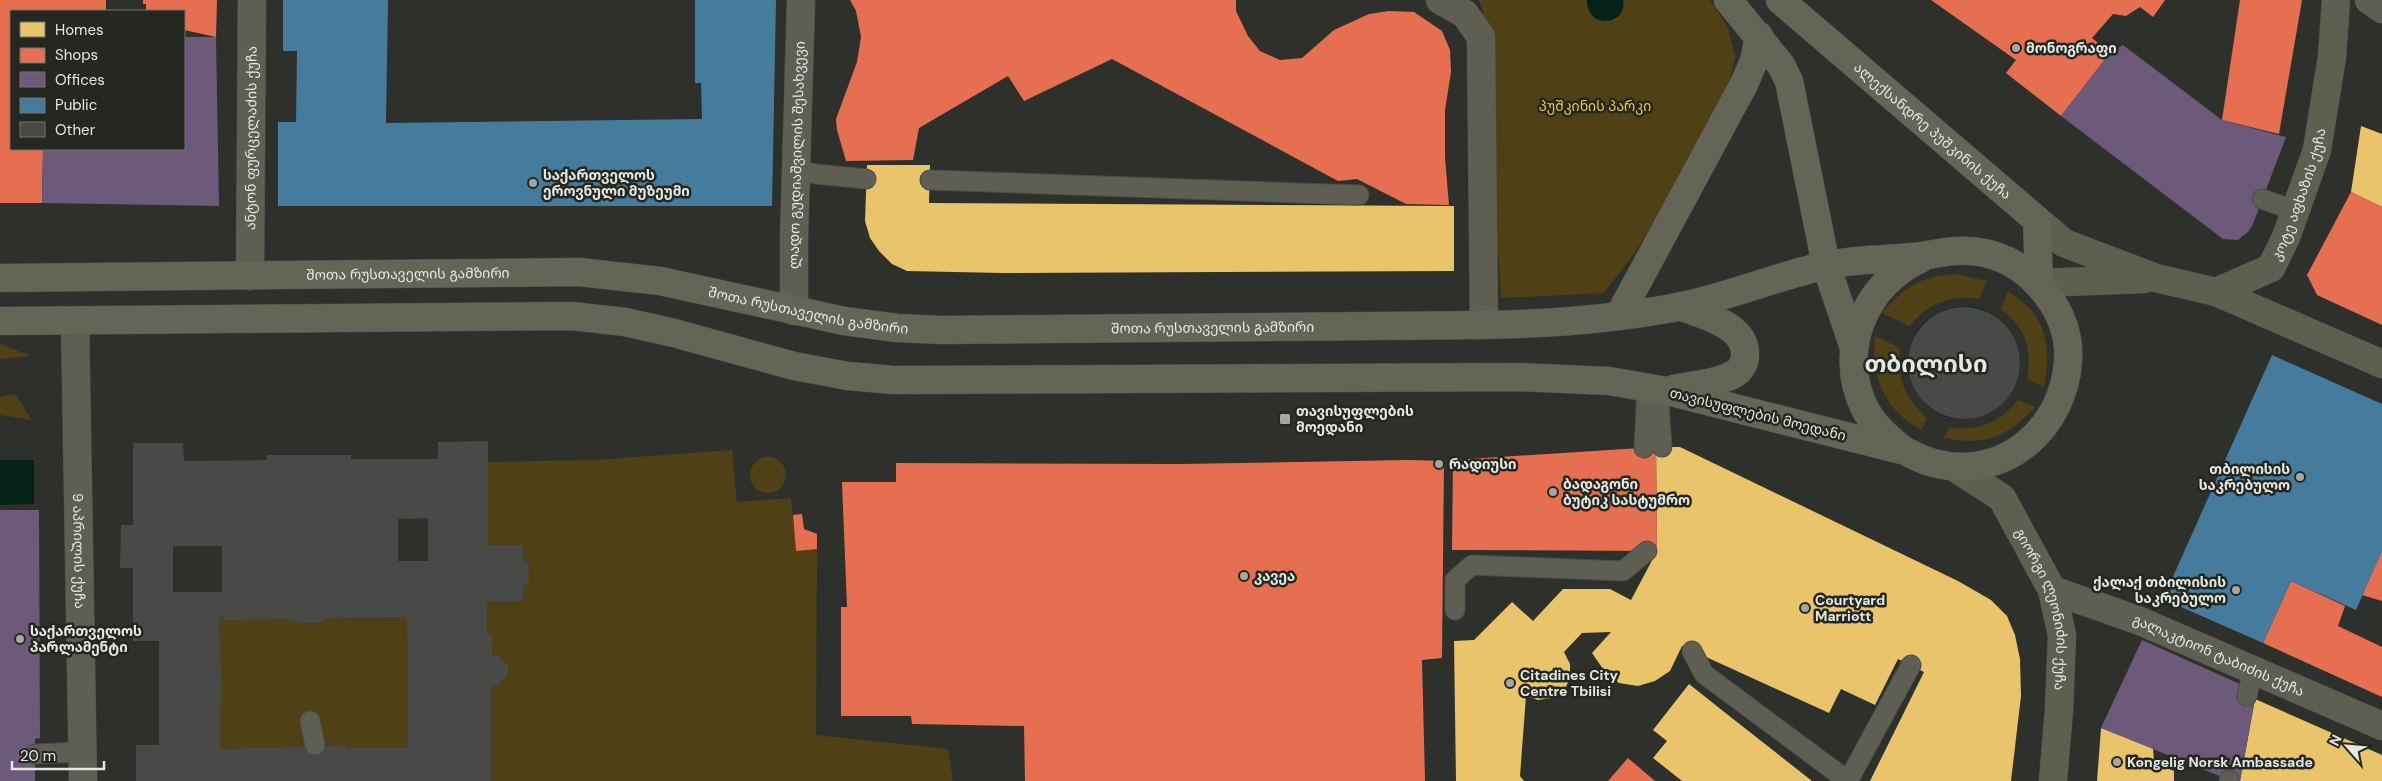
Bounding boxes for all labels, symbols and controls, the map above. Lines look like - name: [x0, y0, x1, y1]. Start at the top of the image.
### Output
- legend: [10, 10, 185, 150]
- text: Homes: [55, 20, 104, 40]
- place label: მონოგრაფი: [2026, 39, 2117, 57]
- street label: ლადო გუდიაშვილის შესახვევი: [785, 41, 809, 269]
- marker: მონოგრაფი: [2010, 42, 2022, 54]
- text: Shops: [55, 45, 98, 65]
- street label: ანტონ ფურცელაძის ქუჩა: [241, 46, 261, 230]
- street label: ალექსანდრე პუშკინის ქუჩა: [1850, 58, 2015, 203]
- text: Offices: [55, 70, 105, 90]
- text: Public: [55, 95, 97, 115]
- park label: პუშკინის პარკი: [1539, 97, 1651, 115]
- text: Other: [55, 120, 96, 140]
- street label: კოტე აფხაზის ქუჩა: [2267, 127, 2329, 263]
- place label: საქართველოს ეროვნული მუზეუმი: [543, 166, 690, 200]
- marker: საქართველოს ეროვნული მუზეუმი: [527, 177, 539, 189]
- street label: შოთა რუსთაველის გამზირი: [306, 264, 510, 284]
- street label: შოთა რუსთაველის გამზირი: [707, 283, 909, 338]
- street label: შოთა რუსთაველის გამზირი: [1111, 318, 1314, 337]
- district label: თბილისი: [1864, 348, 1988, 379]
- street label: თავისუფლების მოედანი: [1668, 383, 1848, 445]
- place label: თავისუფლების მოედანი: [1296, 402, 1414, 436]
- marker: თავისუფლების მოედანი: [1278, 412, 1292, 426]
- place label: რადიუსი: [1449, 455, 1516, 473]
- marker: რადიუსი: [1433, 458, 1445, 470]
- place label: თბილისის საკრებულო: [2199, 460, 2290, 494]
- marker: თბილისის საკრებულო: [2294, 471, 2306, 483]
- place label: ბადაგონი ბუტიკ სასტუმრო: [1563, 475, 1690, 509]
- marker: ბადაგონი ბუტიკ სასტუმრო: [1547, 486, 1559, 498]
- street label: 9 აპრილის ქუჩა: [69, 493, 89, 609]
- street label: გიორგი ლეონიძის ქუჩა: [2011, 525, 2071, 691]
- place label: კავეა: [1254, 567, 1295, 585]
- marker: კავეა: [1238, 570, 1250, 582]
- place label: ქალაქ თბილისის საკრებულო: [2093, 573, 2226, 607]
- marker: ქალაქ თბილისის საკრებულო: [2230, 584, 2242, 596]
- place label: Courtyard Marriott: [1815, 591, 1885, 625]
- marker: Courtyard Marriott: [1799, 602, 1811, 614]
- street label: გალაკტიონ ტაბიძის ქუჩა: [2130, 610, 2307, 700]
- place label: საქართველოს პარლამენტი: [30, 622, 142, 656]
- marker: საქართველოს პარლამენტი: [14, 633, 26, 645]
- place label: Citadines City Centre Tbilisi: [1520, 666, 1618, 700]
- marker: Citadines City Centre Tbilisi: [1504, 677, 1516, 689]
- north arrow: [2322, 721, 2372, 771]
- text: N: [2325, 731, 2346, 749]
- scale bar: [12, 738, 105, 770]
- text: 20 m: [20, 746, 56, 766]
- place label: Kongelig Norsk Ambassade: [2127, 753, 2313, 771]
- marker: Kongelig Norsk Ambassade: [2111, 756, 2123, 768]

